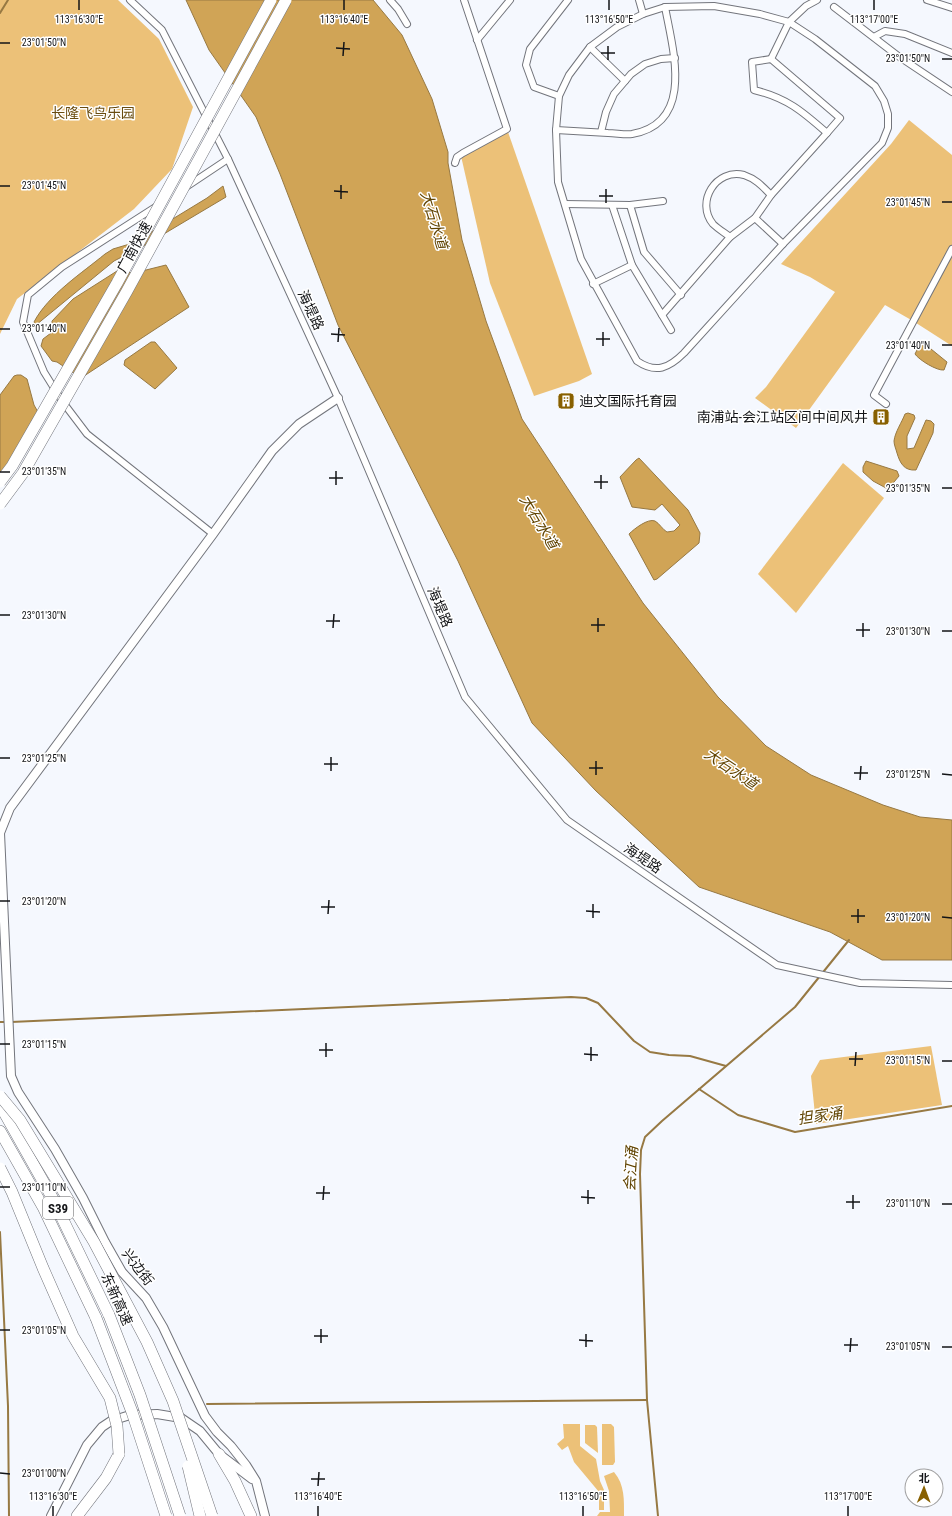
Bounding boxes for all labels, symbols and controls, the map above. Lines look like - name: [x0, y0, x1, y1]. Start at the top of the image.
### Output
- text: 113°16'30"E: [55, 14, 103, 25]
- text: 113°16'40"E: [320, 14, 368, 25]
- text: 113°16'50"E: [585, 14, 633, 25]
- text: 113°17'00"E: [850, 14, 898, 25]
- text: 23°01'50"N: [22, 37, 66, 48]
- text: 23°01'50"N: [886, 53, 930, 64]
- park label: 长隆飞鸟乐园: [51, 105, 135, 121]
- text: 23°01'45"N: [22, 180, 66, 191]
- water label: 大石水道: [417, 189, 452, 253]
- text: 23°01'45"N: [886, 197, 930, 208]
- street label: 广南快速: [113, 219, 155, 275]
- street label: 海堤路: [295, 288, 327, 332]
- text: 23°01'40"N: [22, 323, 66, 334]
- text: 23°01'40"N: [886, 340, 930, 351]
- building icon: 迪文国际托育园: [556, 391, 576, 411]
- place label: 迪文国际托育园: [579, 393, 677, 409]
- building icon: 南浦站-会江站区间中间风井: [871, 407, 891, 427]
- place label: 南浦站-会江站区间中间风井: [697, 409, 868, 425]
- text: 23°01'35"N: [22, 466, 66, 477]
- text: 23°01'35"N: [886, 483, 930, 494]
- water label: 大石水道: [516, 492, 563, 554]
- street label: 海堤路: [424, 585, 456, 629]
- text: 23°01'30"N: [22, 610, 66, 621]
- text: 23°01'30"N: [886, 626, 930, 637]
- water label: 大石水道: [701, 745, 763, 794]
- text: 23°01'25"N: [22, 753, 66, 764]
- text: 23°01'25"N: [886, 769, 930, 780]
- street label: 海堤路: [621, 840, 665, 876]
- text: 23°01'20"N: [22, 896, 66, 907]
- text: 23°01'20"N: [886, 912, 930, 923]
- text: 23°01'15"N: [22, 1039, 66, 1050]
- text: 23°01'15"N: [886, 1055, 930, 1066]
- water label: 担家涌: [796, 1104, 846, 1128]
- water label: 会江涌: [620, 1144, 642, 1192]
- text: 23°01'10"N: [22, 1182, 66, 1193]
- road number: S39: [43, 1197, 73, 1219]
- text: 23°01'10"N: [886, 1198, 930, 1209]
- street label: 兴边街: [119, 1246, 157, 1288]
- street label: 东新高速: [98, 1270, 136, 1328]
- text: 23°01'05"N: [22, 1325, 66, 1336]
- text: 23°01'05"N: [886, 1341, 930, 1352]
- text: 23°01'00"N: [22, 1468, 66, 1479]
- north arrow: [904, 1468, 944, 1508]
- text: 北: [919, 1472, 930, 1485]
- text: 113°16'30"E: [29, 1491, 77, 1502]
- text: 113°16'40"E: [294, 1491, 342, 1502]
- text: 113°16'50"E: [559, 1491, 607, 1502]
- text: 113°17'00"E: [824, 1491, 872, 1502]

